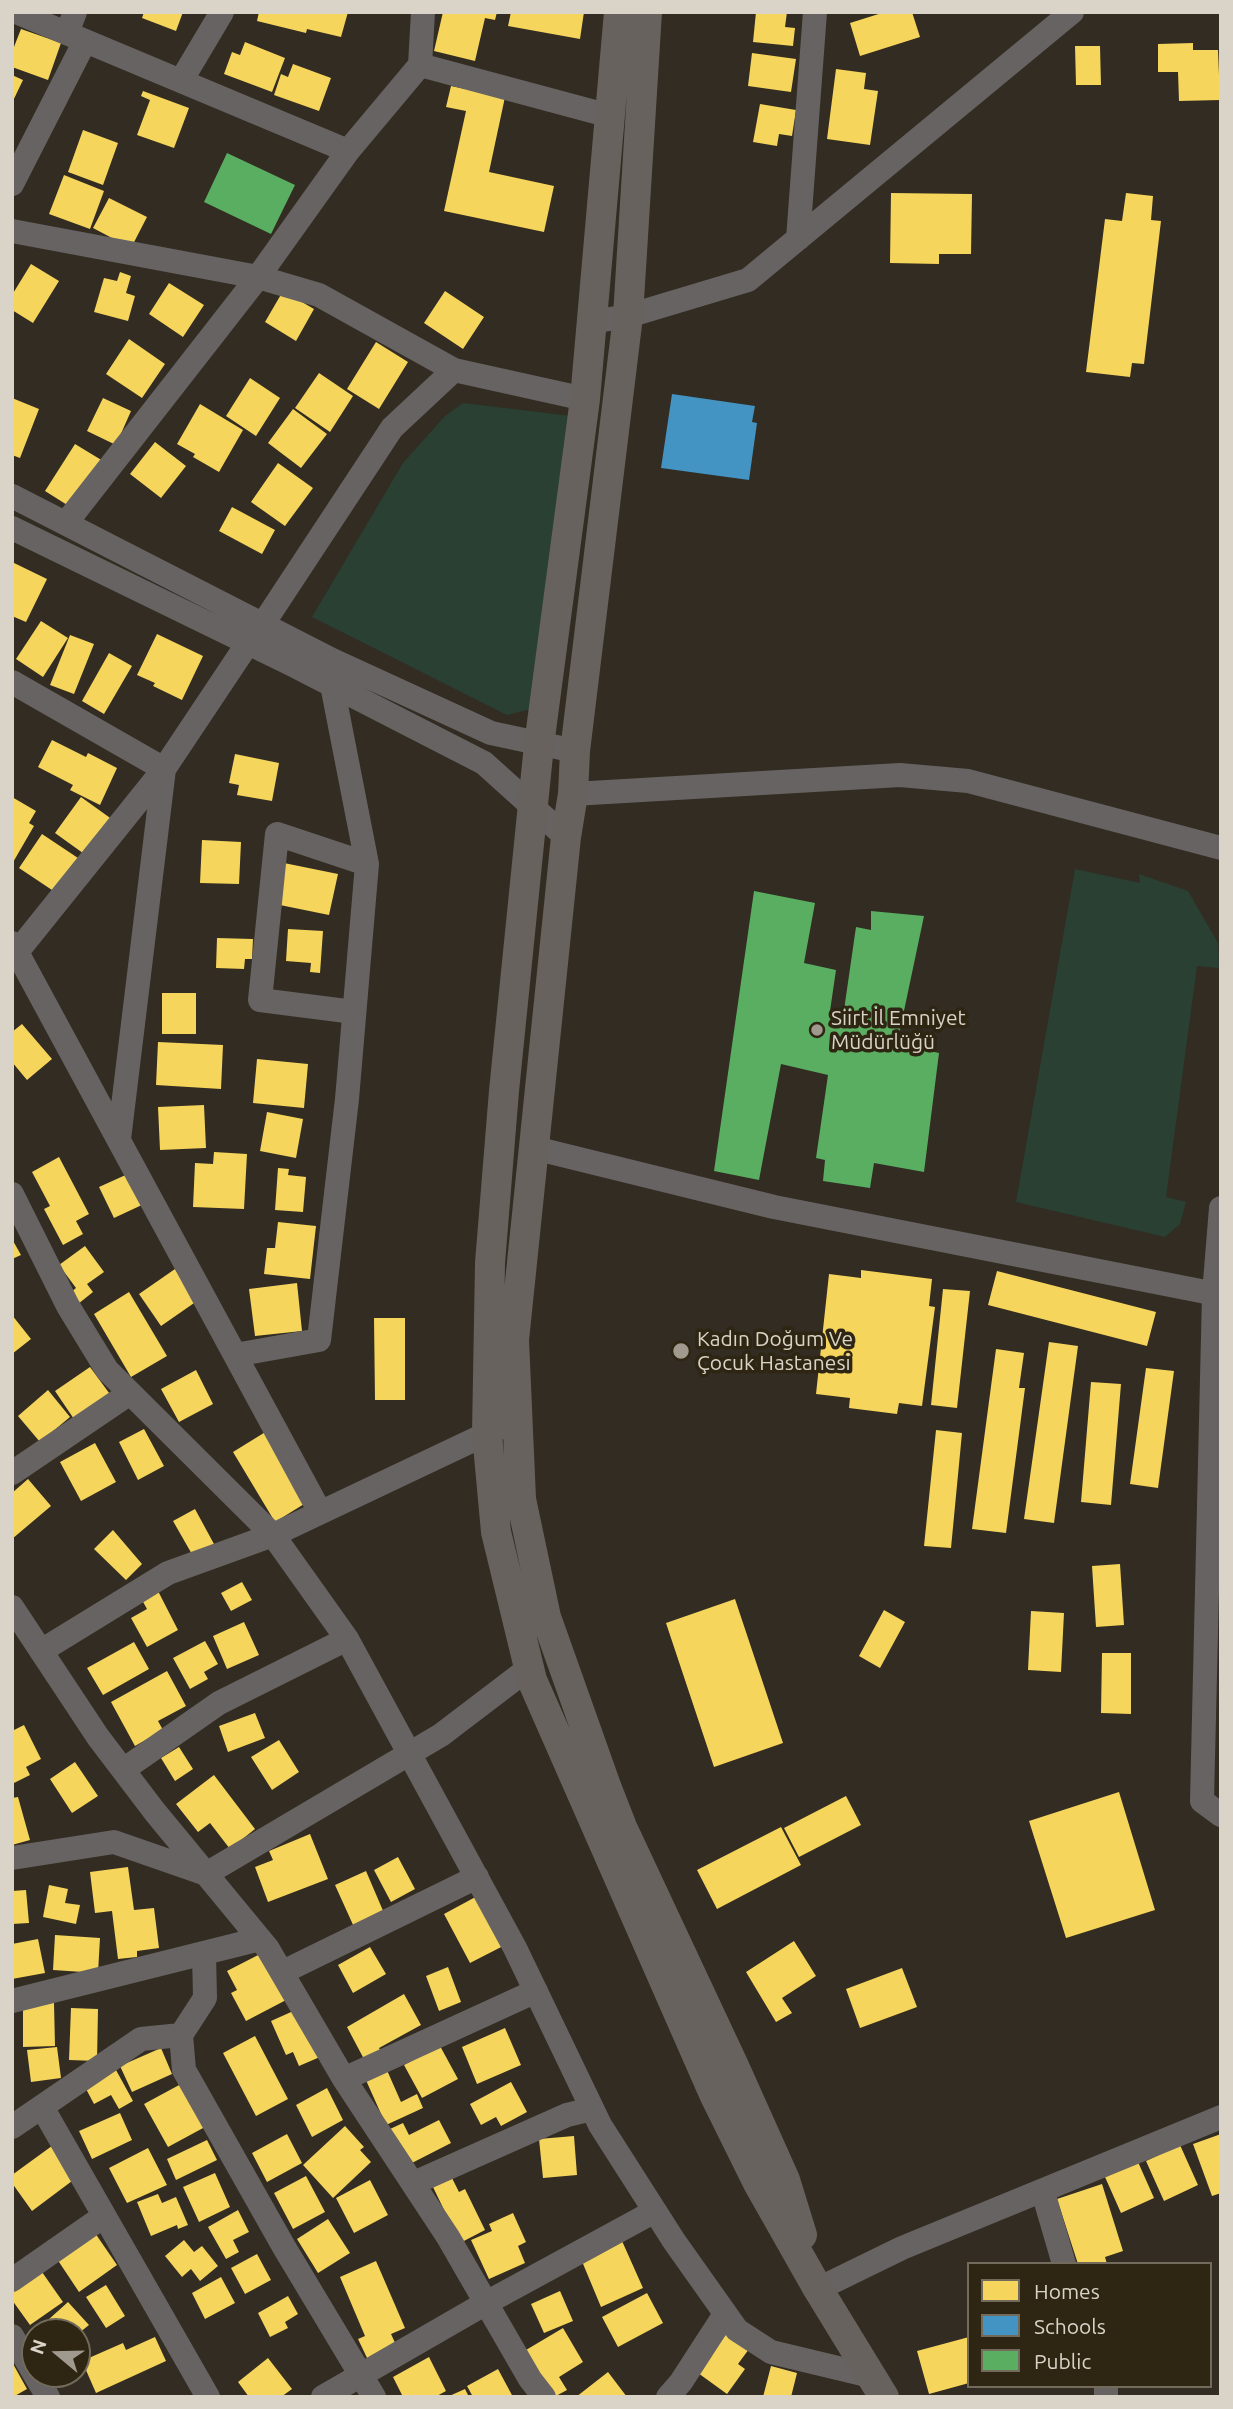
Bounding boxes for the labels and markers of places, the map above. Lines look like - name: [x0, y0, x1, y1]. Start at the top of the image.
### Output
- place label: Siirt İl Emniyet Müdürlüğü: [831, 1005, 966, 1055]
- marker: Siirt İl Emniyet Müdürlüğü: [809, 1022, 825, 1038]
- place label: Kadın Doğum Ve Çocuk Hastanesi: [697, 1326, 853, 1376]
- marker: Kadın Doğum Ve Çocuk Hastanesi: [671, 1341, 691, 1361]

